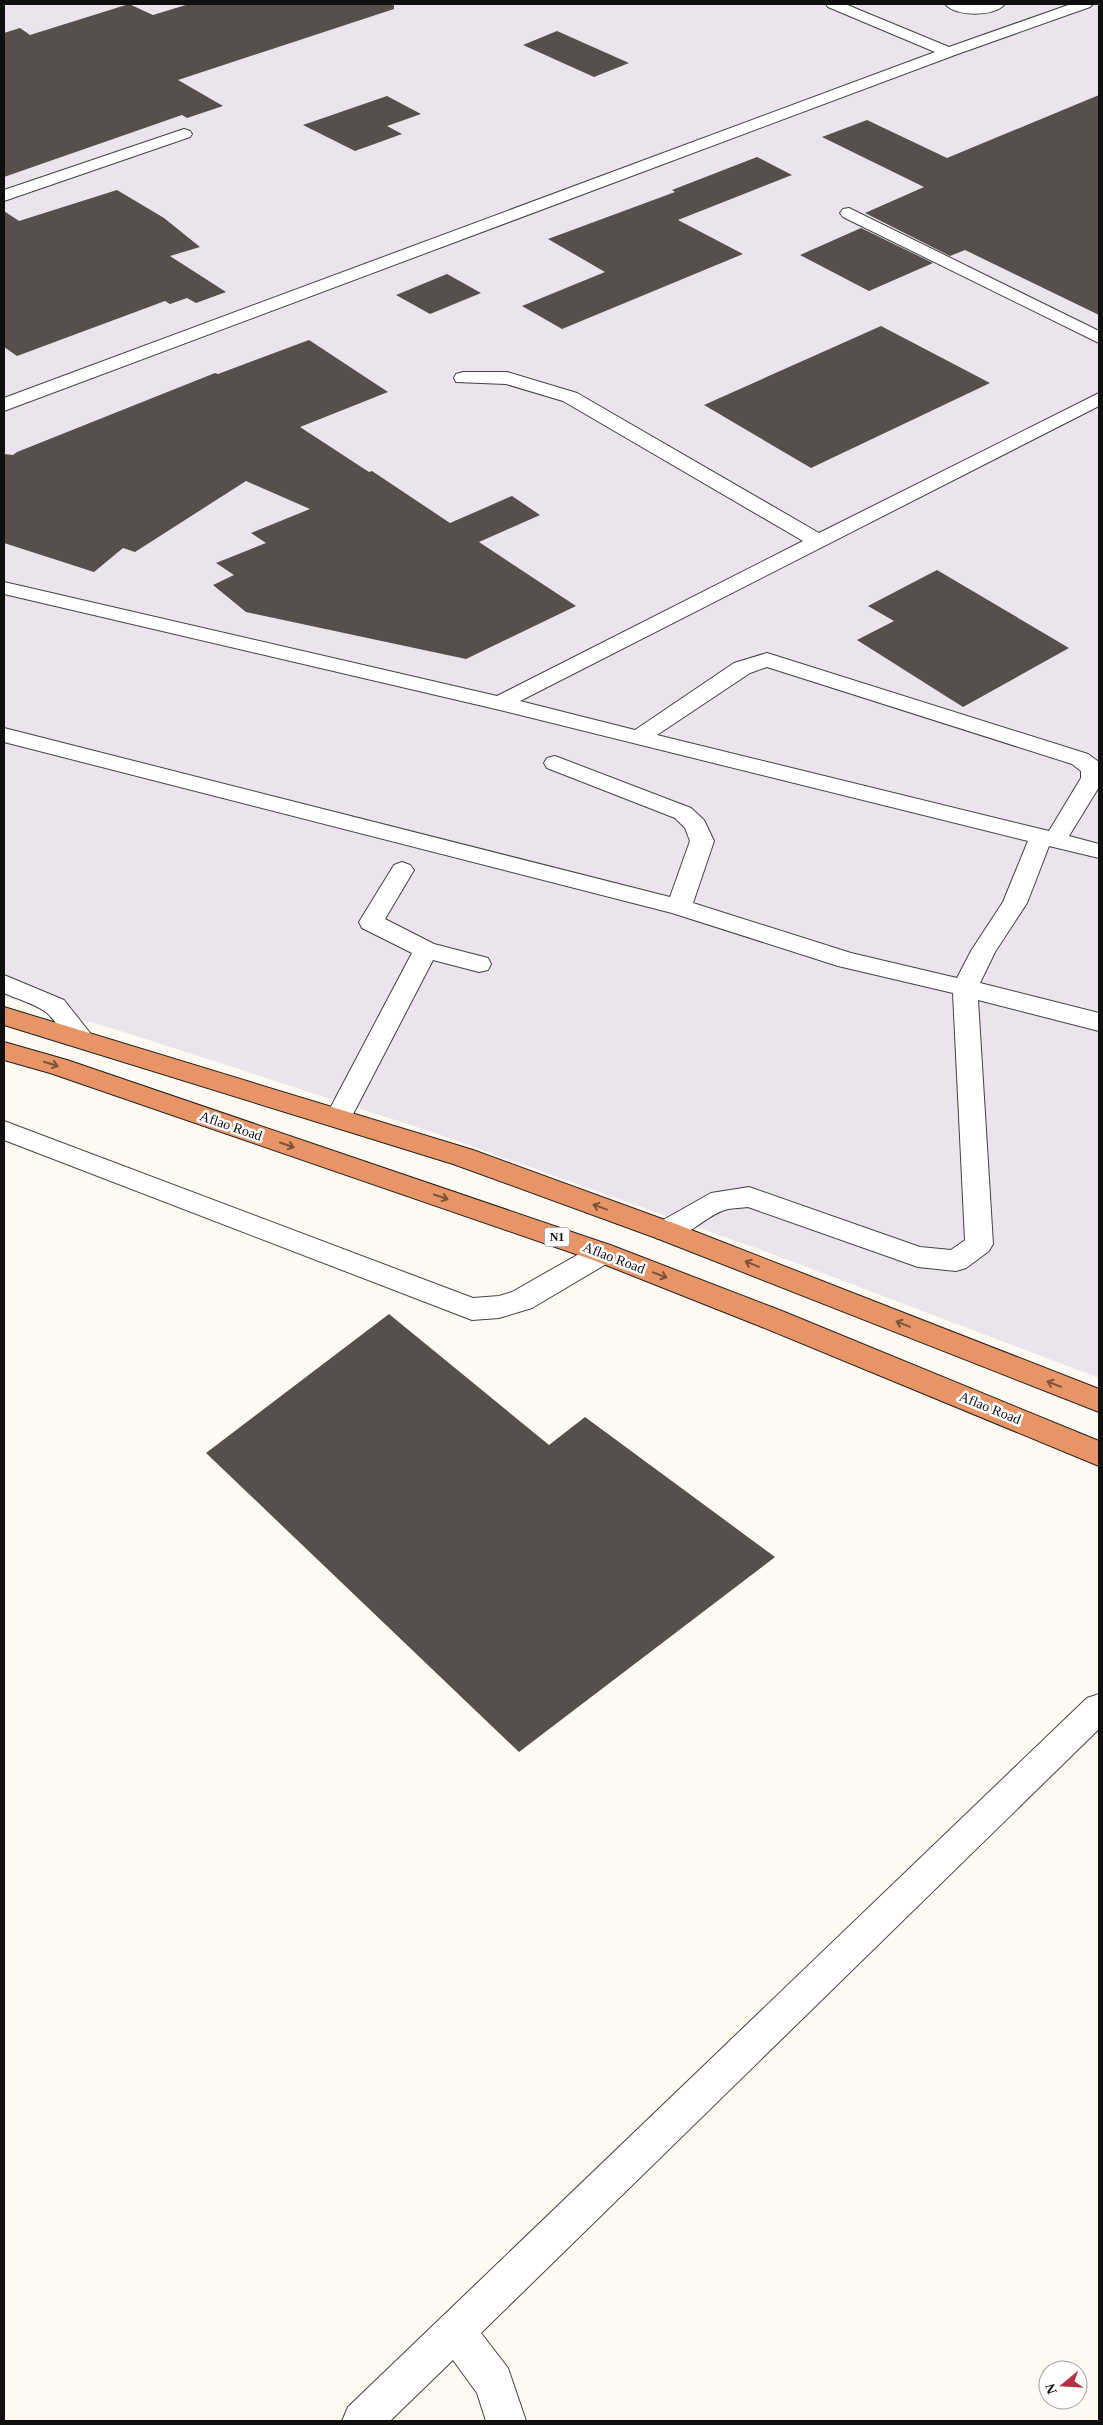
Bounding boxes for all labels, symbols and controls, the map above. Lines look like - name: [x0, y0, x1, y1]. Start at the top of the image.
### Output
- one-way arrow: [42, 1060, 58, 1070]
- street label: Aflao Road: [198, 1108, 264, 1144]
- one-way arrow: [279, 1141, 294, 1150]
- one-way arrow: [433, 1193, 449, 1203]
- one-way arrow: [592, 1202, 608, 1211]
- road number: N1: [544, 1228, 570, 1246]
- street label: Aflao Road: [581, 1239, 647, 1277]
- one-way arrow: [744, 1259, 759, 1268]
- one-way arrow: [652, 1271, 667, 1280]
- one-way arrow: [896, 1319, 911, 1328]
- one-way arrow: [1047, 1378, 1062, 1388]
- street label: Aflao Road: [957, 1389, 1023, 1427]
- north arrow: [1038, 2360, 1088, 2410]
- text: N: [1042, 2382, 1060, 2396]

